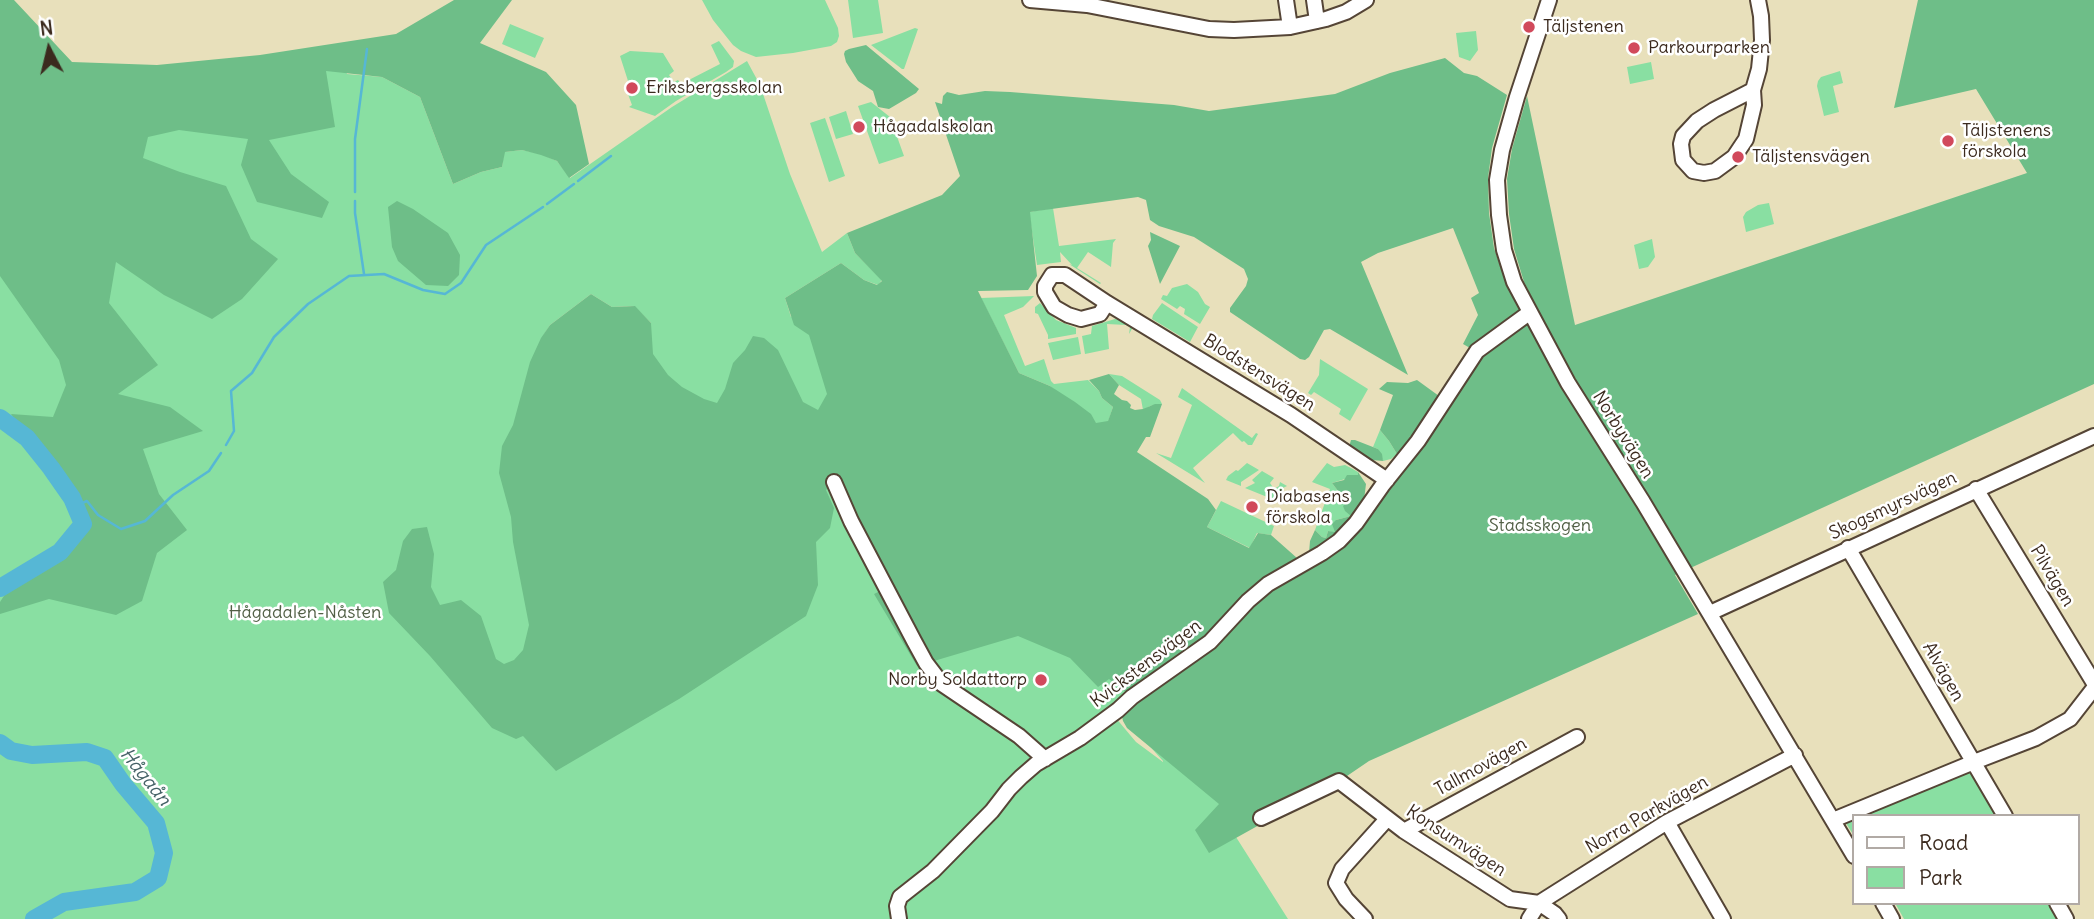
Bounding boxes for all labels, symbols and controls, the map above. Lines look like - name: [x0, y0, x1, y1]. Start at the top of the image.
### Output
- north arrow: [14, 14, 84, 84]
- text: N: [38, 15, 54, 41]
- place label: Täljstenen: [1543, 16, 1624, 38]
- marker: Täljstenen: [1521, 19, 1537, 35]
- place label: Parkourparken: [1648, 37, 1770, 59]
- marker: Parkourparken: [1626, 40, 1642, 56]
- place label: Eriksbergsskolan: [646, 77, 782, 99]
- marker: Eriksbergsskolan: [624, 80, 640, 96]
- place label: Hågadalskolan: [873, 116, 993, 138]
- marker: Hågadalskolan: [851, 119, 867, 135]
- place label: Täljstenens förskola: [1962, 120, 2051, 162]
- marker: Täljstenens förskola: [1940, 133, 1956, 149]
- place label: Täljstensvägen: [1752, 146, 1870, 168]
- marker: Täljstensvägen: [1730, 149, 1746, 165]
- street label: Blodstensvägen: [1199, 330, 1319, 416]
- street label: Norbyvägen: [1588, 387, 1658, 483]
- street label: Skogsmyrsvägen: [1826, 467, 1960, 545]
- place label: Diabasens förskola: [1266, 486, 1350, 528]
- marker: Diabasens förskola: [1244, 499, 1260, 515]
- park label: Stadsskogen: [1489, 515, 1591, 537]
- street label: Pilvägen: [2025, 541, 2079, 611]
- park label: Hågadalen-Nåsten: [229, 602, 381, 624]
- street label: Kvickstensvägen: [1086, 615, 1206, 713]
- street label: Alvägen: [1917, 639, 1969, 705]
- place label: Norby Soldattorp: [888, 669, 1027, 691]
- marker: Norby Soldattorp: [1033, 672, 1049, 688]
- street label: Tallmovägen: [1431, 733, 1531, 801]
- water label: Hågaån: [115, 744, 175, 810]
- street label: Norra Parkvägen: [1582, 771, 1712, 859]
- street label: Konsumvägen: [1402, 801, 1510, 881]
- legend: [1853, 814, 2080, 905]
- text: Road: [1919, 829, 1968, 856]
- text: Park: [1919, 864, 1962, 891]

